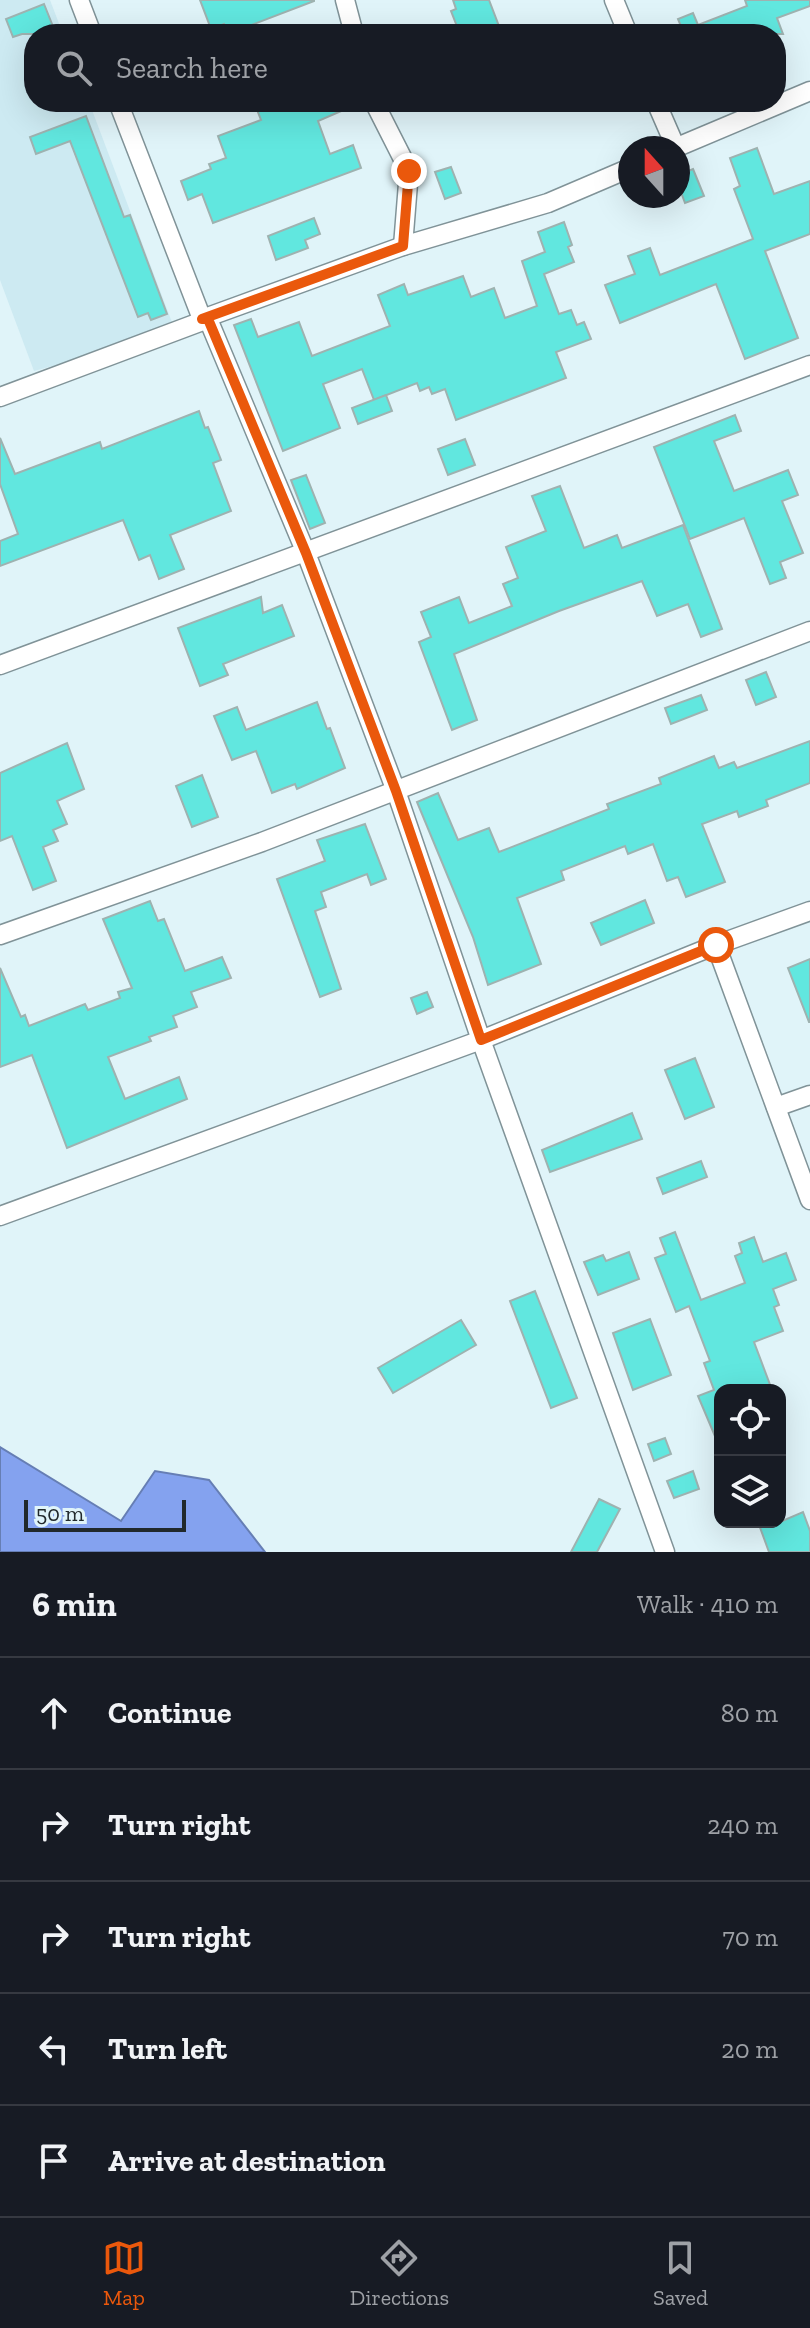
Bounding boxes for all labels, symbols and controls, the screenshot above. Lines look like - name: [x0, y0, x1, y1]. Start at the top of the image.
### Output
- search box: [24, 24, 786, 112]
- icon: search: [52, 46, 96, 90]
- text: Search here: [116, 50, 268, 86]
- north arrow: [618, 136, 690, 208]
- route end: [391, 153, 427, 189]
- route start: [698, 927, 734, 963]
- map controls: [714, 1384, 786, 1528]
- button: locate: [714, 1384, 786, 1456]
- button: layers: [714, 1456, 786, 1528]
- scale bar: [24, 1496, 186, 1532]
- text: 50 m: [36, 1500, 84, 1527]
- text: 6 min: [32, 1584, 117, 1625]
- text: Walk · 410 m: [637, 1588, 778, 1620]
- icon: ahead: [32, 1691, 76, 1735]
- text: Continue: [108, 1695, 232, 1731]
- text: 80 m: [721, 1697, 778, 1729]
- icon: right: [32, 1803, 76, 1847]
- text: Turn right: [108, 1807, 250, 1843]
- text: 240 m: [707, 1809, 778, 1841]
- icon: right: [32, 1915, 76, 1959]
- text: Turn right: [108, 1919, 250, 1955]
- text: 70 m: [722, 1921, 778, 1953]
- icon: left: [32, 2027, 76, 2071]
- text: Turn left: [108, 2031, 227, 2067]
- text: 20 m: [721, 2033, 778, 2065]
- icon: arrive: [32, 2139, 76, 2183]
- text: Arrive at destination: [108, 2143, 385, 2179]
- tab: Map: [102, 2236, 146, 2311]
- tab: Directions: [350, 2236, 449, 2311]
- tab: Saved: [653, 2236, 708, 2311]

